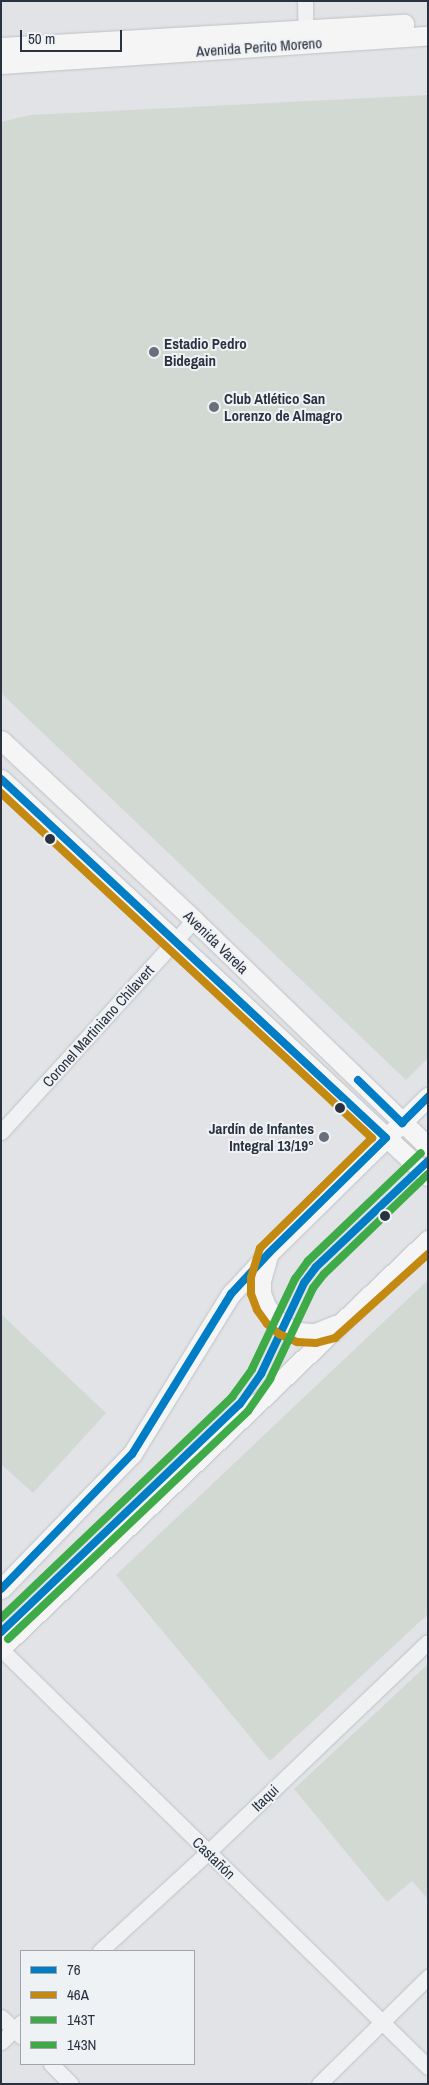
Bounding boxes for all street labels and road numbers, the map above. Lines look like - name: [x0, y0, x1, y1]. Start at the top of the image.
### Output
- street label: Avenida Perito Moreno: [195, 34, 323, 60]
- street label: Avenida Varela: [180, 907, 252, 977]
- street label: Coronel Martiniano Chilavert: [38, 961, 158, 1091]
- street label: Itaqui: [248, 1781, 282, 1815]
- street label: Castañón: [189, 1833, 239, 1883]

